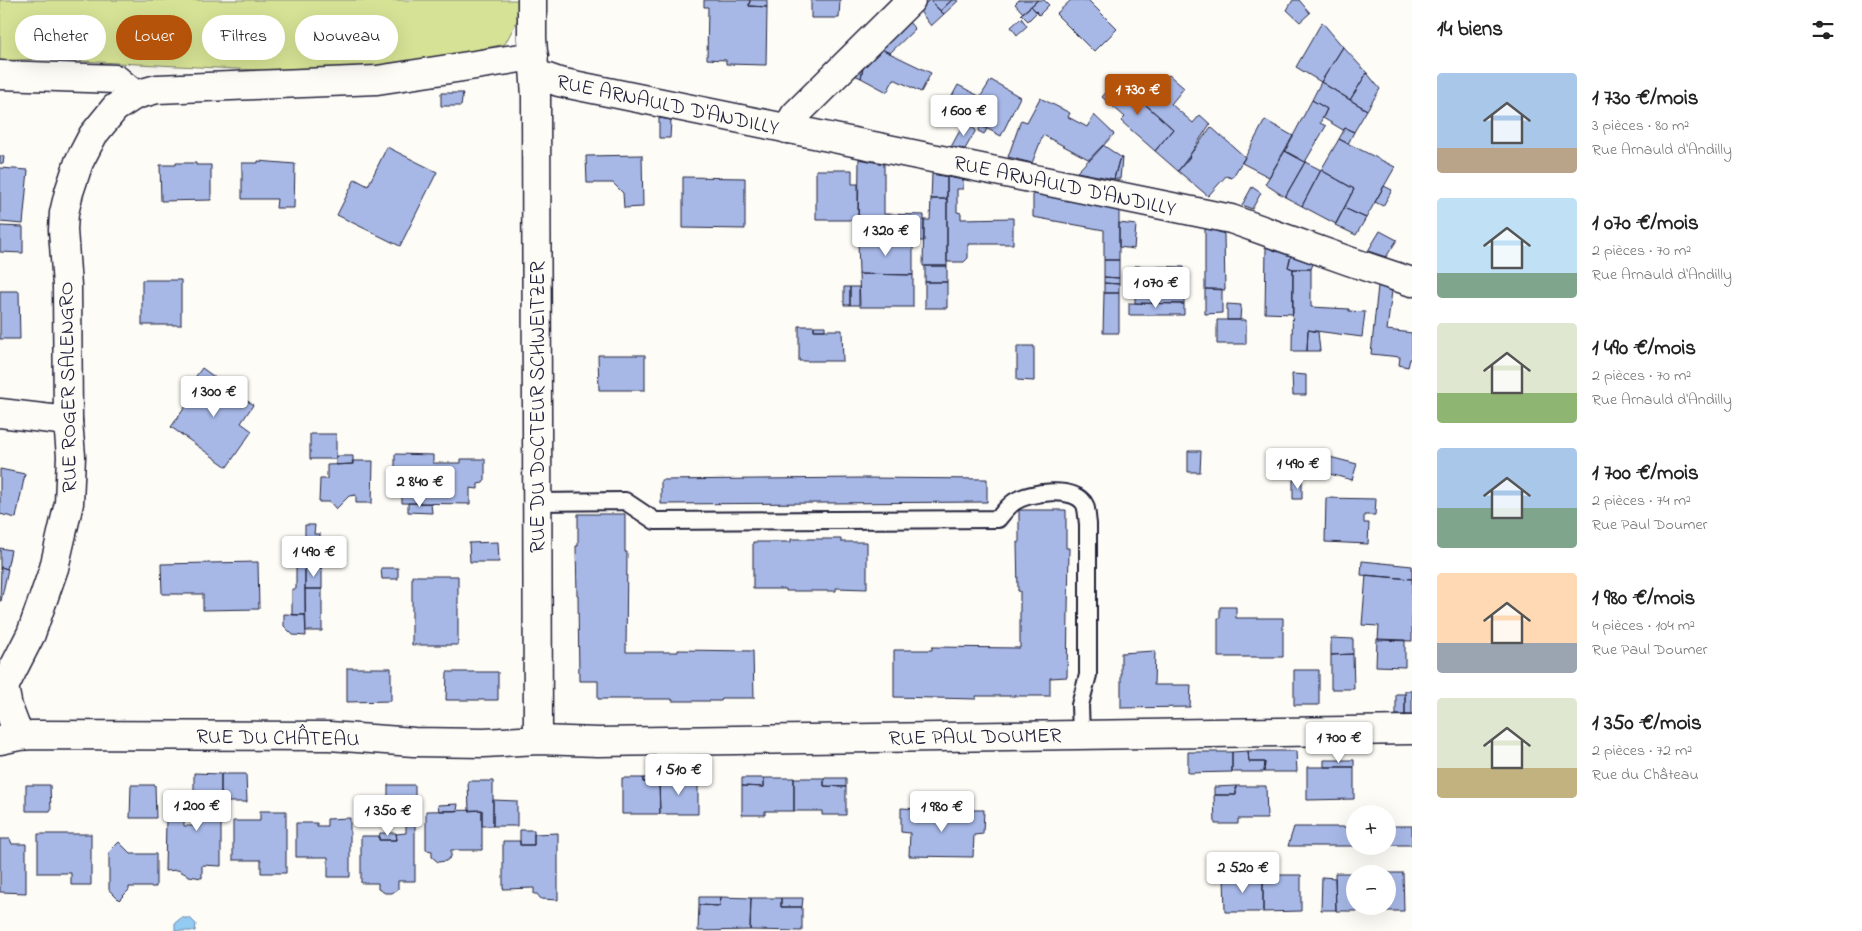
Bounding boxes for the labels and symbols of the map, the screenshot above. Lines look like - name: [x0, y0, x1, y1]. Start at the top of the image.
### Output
- street label: RUE ARNAULD D'ANDILLY: [554, 68, 782, 144]
- pin: 1 730 €: [1092, 74, 1184, 116]
- pin: 1 600 €: [918, 94, 1010, 137]
- street label: RUE ARNAULD D'ANDILLY: [951, 149, 1179, 225]
- pin: 1 320 €: [840, 214, 932, 257]
- street label: RUE DU DOCTEUR SCHWEITZER: [524, 261, 554, 553]
- pin: 1 070 €: [1110, 266, 1202, 309]
- street label: RUE ROGER SALENGRO: [52, 281, 86, 493]
- pin: 1 300 €: [168, 376, 260, 418]
- pin: 1 490 €: [1252, 448, 1344, 490]
- pin: 2 840 €: [374, 466, 466, 508]
- pin: 1 490 €: [268, 536, 360, 578]
- street label: RUE DU CHÂTEAU: [196, 721, 360, 755]
- street label: RUE PAUL DOUMER: [889, 721, 1062, 755]
- pin: 1 700 €: [1293, 722, 1385, 764]
- pin: 1 510 €: [633, 754, 725, 796]
- pin: 1 200 €: [151, 790, 243, 832]
- pin: 1 980 €: [896, 790, 988, 833]
- pin: 1 350 €: [342, 794, 434, 837]
- pin: 2 520 €: [1197, 852, 1289, 894]

